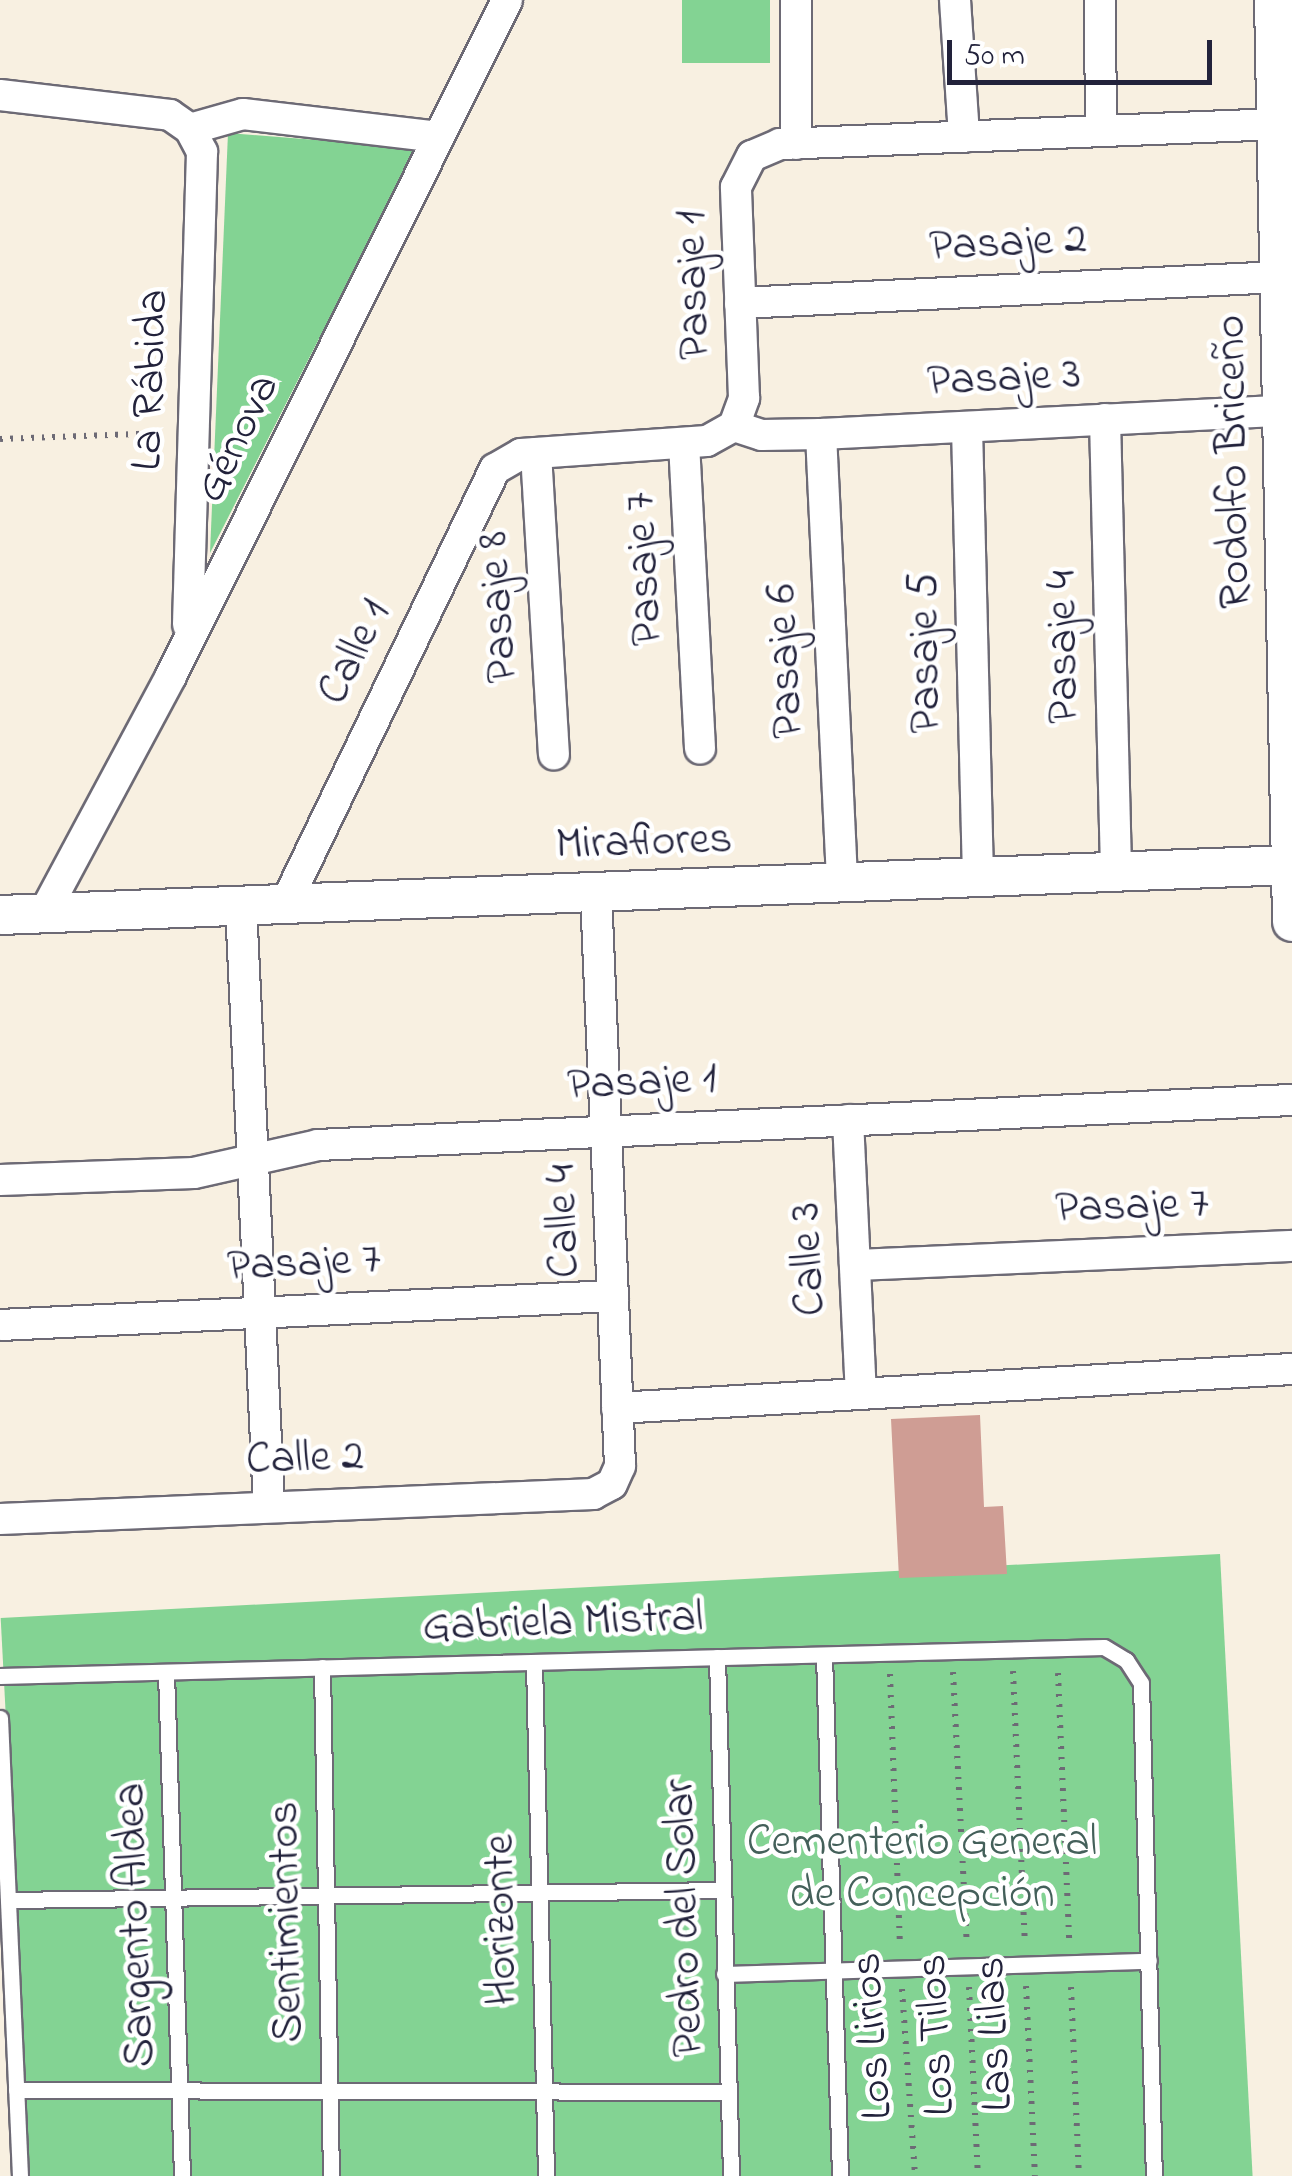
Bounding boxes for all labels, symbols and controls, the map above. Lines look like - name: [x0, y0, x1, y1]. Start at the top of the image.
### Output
- scale bar: [952, 20, 1217, 82]
- text: 50 m: [964, 35, 1025, 79]
- street label: Pasaje 1: [665, 209, 725, 361]
- street label: Pasaje 2: [928, 214, 1088, 276]
- street label: La Rábida: [122, 288, 182, 472]
- street label: Rodolfo Briceño: [1205, 315, 1265, 609]
- street label: Pasaje 3: [926, 349, 1082, 411]
- street label: Génova: [185, 366, 293, 512]
- street label: Pasaje 7: [615, 491, 677, 647]
- street label: Pasaje 8: [468, 529, 532, 685]
- street label: Pasaje 4: [1037, 570, 1093, 724]
- street label: Pasaje 5: [899, 572, 955, 734]
- street label: Pasaje 6: [756, 582, 818, 740]
- street label: Calle 1: [308, 592, 404, 714]
- street label: Miraflores: [555, 814, 733, 874]
- street label: Pasaje 1: [566, 1053, 718, 1115]
- street label: Calle 4: [536, 1163, 594, 1279]
- street label: Pasaje 7: [1054, 1178, 1210, 1238]
- street label: Calle 3: [780, 1201, 840, 1317]
- street label: Pasaje 7: [226, 1234, 382, 1296]
- street label: Calle 2: [245, 1431, 365, 1489]
- street label: Gabriela Mistral: [422, 1592, 704, 1656]
- street label: Pedro del Solar: [654, 1778, 718, 2058]
- street label: Sargento Aldea: [105, 1782, 169, 2068]
- street label: Sentimientos: [259, 1801, 317, 2043]
- park label: Cementerio General de Concepción: [747, 1817, 1097, 1923]
- street label: Horizonte: [475, 1834, 531, 2006]
- street label: Los Lirios: [841, 1951, 907, 2121]
- street label: Los Tilos: [907, 1953, 969, 2117]
- street label: Las Lilas: [965, 1955, 1027, 2113]

